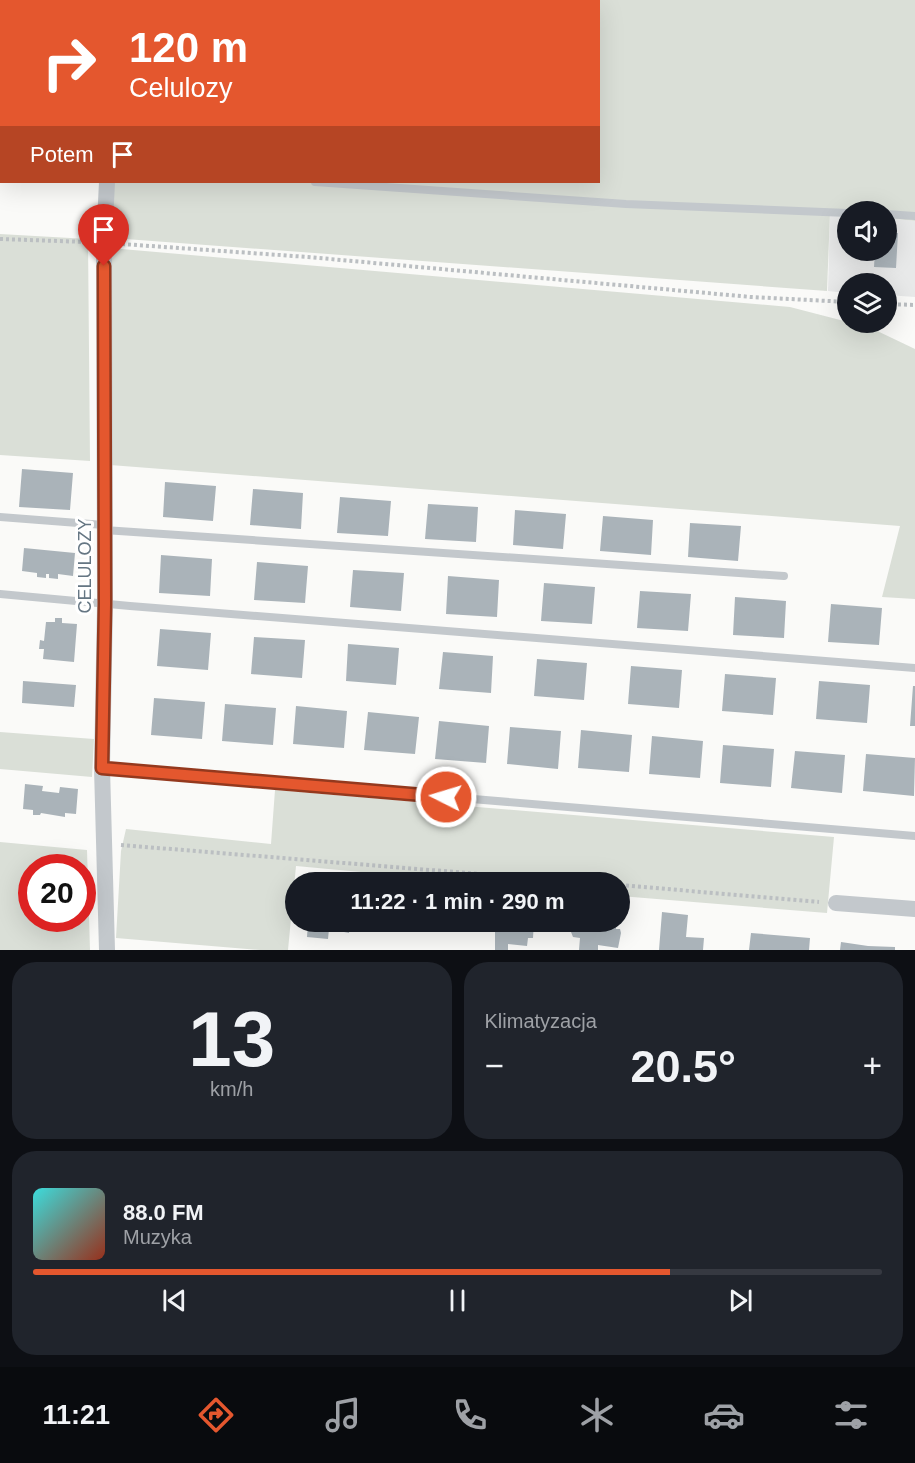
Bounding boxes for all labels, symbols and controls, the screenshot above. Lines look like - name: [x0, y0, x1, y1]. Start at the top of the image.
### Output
- icon: right: [30, 24, 108, 102]
- text: 120 m: [129, 24, 248, 71]
- text: Celulozy: [129, 73, 233, 103]
- icon: arrive: [106, 138, 139, 171]
- text: Potem: [30, 142, 94, 167]
- map controls: [837, 201, 897, 333]
- button: sound: [837, 201, 897, 261]
- pin: [78, 204, 129, 266]
- icon: arrive: [87, 213, 120, 246]
- button: layers: [837, 273, 897, 333]
- street label: CELULOZY: [75, 518, 95, 614]
- position arrow: [414, 765, 478, 829]
- speed limit sign: 20: [18, 854, 96, 932]
- text: 11:22 · 1 min · 290 m: [351, 889, 565, 914]
- text: 13: [188, 995, 275, 1083]
- text: Klimatyzacja: [485, 1010, 597, 1032]
- text: 20.5°: [630, 1041, 736, 1092]
- text: −: [485, 1047, 504, 1084]
- text: +: [863, 1047, 882, 1084]
- text: km/h: [210, 1078, 253, 1100]
- text: 88.0 FM: [123, 1200, 204, 1225]
- text: Muzyka: [123, 1226, 192, 1248]
- icon: previous: [158, 1284, 191, 1317]
- icon: pause: [441, 1284, 474, 1317]
- icon: next: [724, 1284, 757, 1317]
- icon: directions: [195, 1394, 237, 1436]
- icon: music: [322, 1394, 364, 1436]
- icon: phone: [449, 1394, 491, 1436]
- icon: climate: [576, 1394, 618, 1436]
- icon: car: [703, 1394, 745, 1436]
- icon: filters: [830, 1394, 872, 1436]
- text: 11:21: [43, 1400, 110, 1430]

